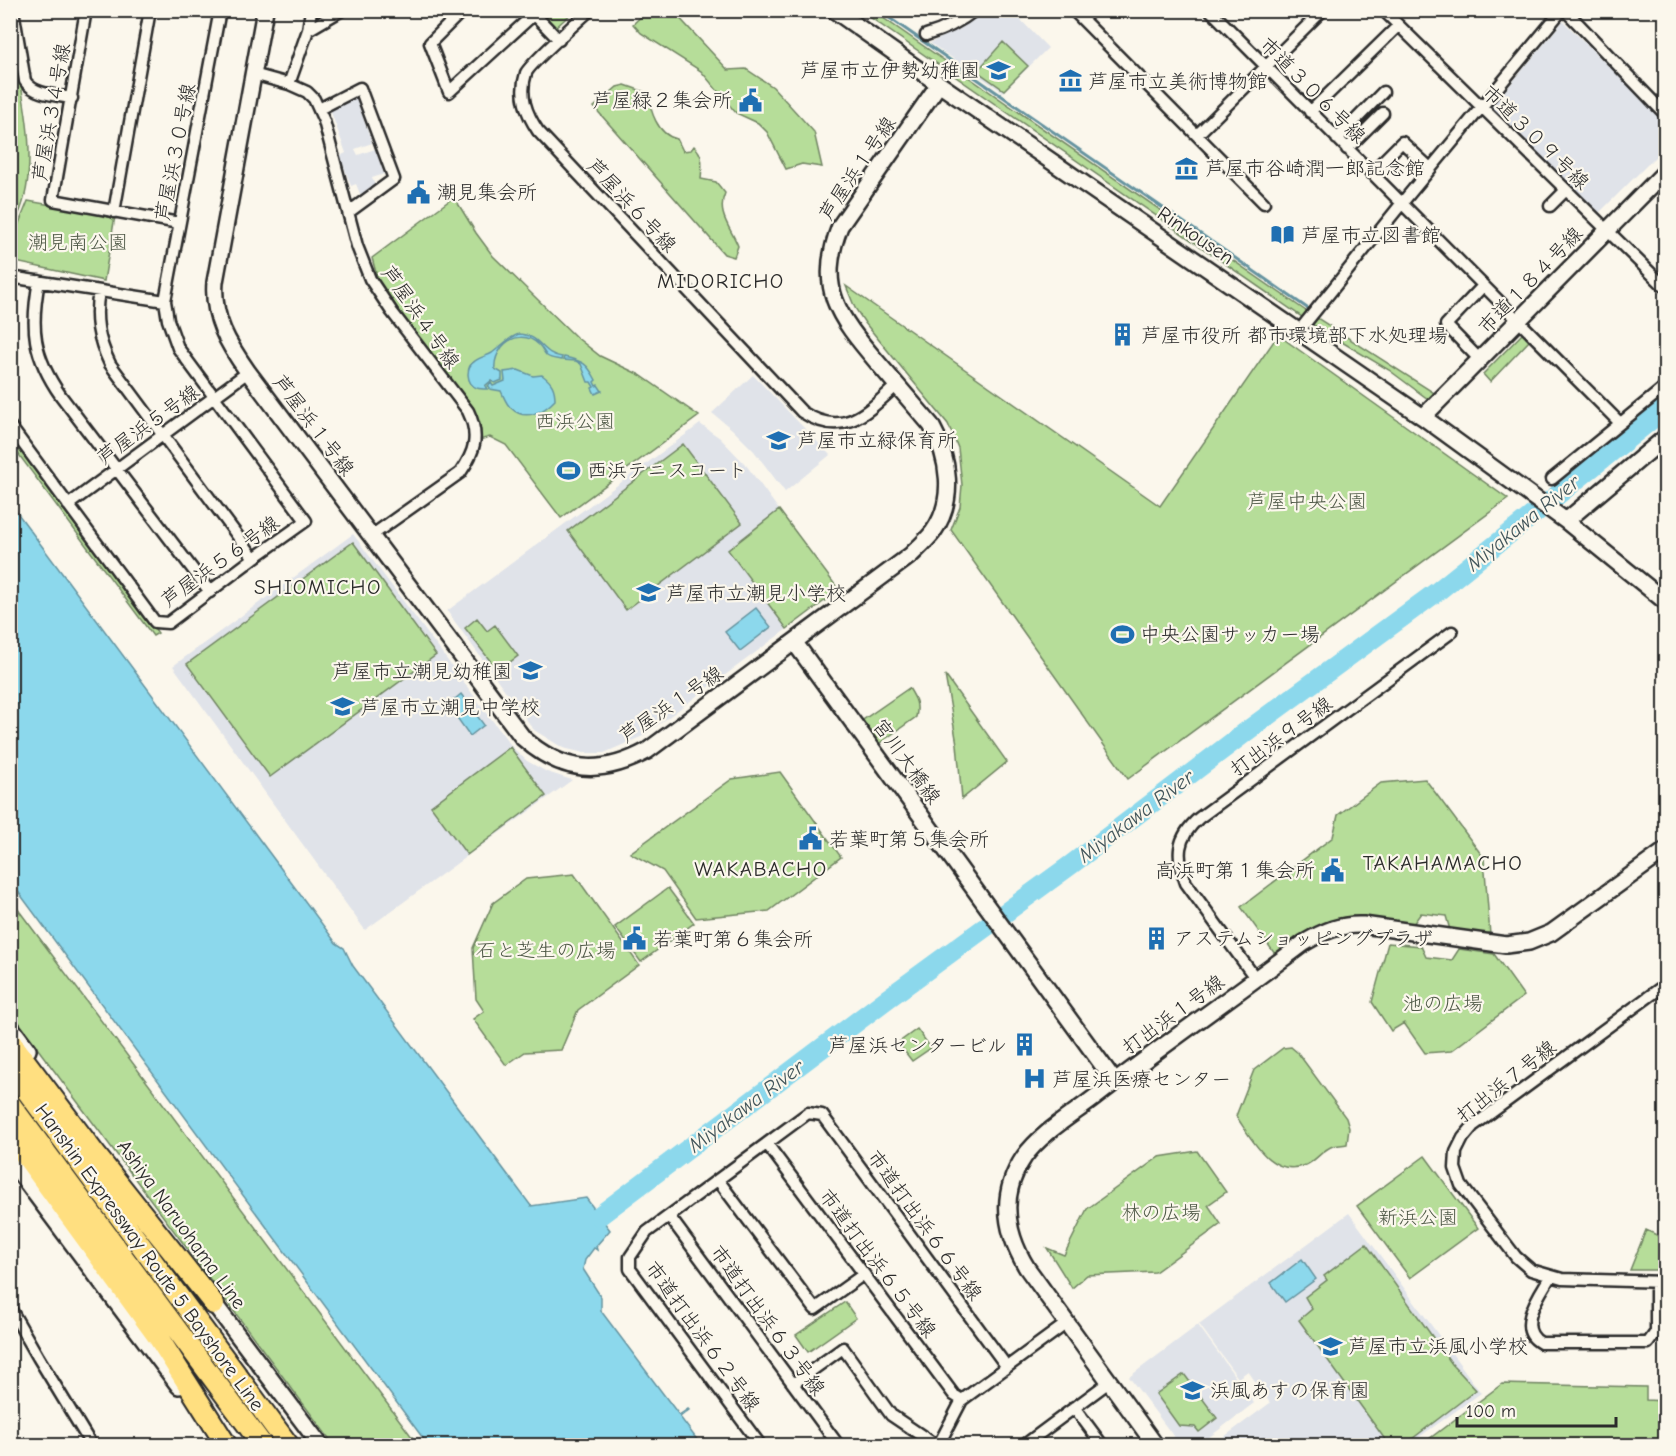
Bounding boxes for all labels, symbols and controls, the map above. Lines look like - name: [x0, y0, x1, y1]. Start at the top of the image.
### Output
- street label: 市道３０６号線: [1255, 33, 1370, 148]
- street label: 芦屋浜３４号線: [28, 41, 75, 183]
- school or university icon: 芦屋市立伊勢幼稚園: [985, 57, 1011, 83]
- place label: 芦屋市立伊勢幼稚園: [800, 59, 980, 82]
- museum icon: 芦屋市立美術博物館: [1057, 68, 1083, 94]
- place label: 芦屋市立美術博物館: [1088, 70, 1268, 93]
- street label: 市道３０９号線: [1477, 80, 1594, 194]
- street label: 芦屋浜３０号線: [151, 81, 200, 223]
- public building icon: 芦屋緑２集会所: [737, 87, 763, 113]
- place label: 芦屋緑２集会所: [592, 89, 732, 112]
- street label: 芦屋浜１号線: [814, 112, 901, 224]
- street label: 芦屋浜６号線: [582, 154, 681, 257]
- museum icon: 芦屋市谷崎潤一郎記念館: [1174, 155, 1200, 181]
- place label: 芦屋市谷崎潤一郎記念館: [1205, 157, 1425, 180]
- public building icon: 潮見集会所: [406, 179, 432, 205]
- place label: 潮見集会所: [437, 181, 537, 204]
- street label: Rinkousen: [1153, 202, 1238, 269]
- library icon: 芦屋市立図書館: [1270, 222, 1296, 248]
- street label: 市道１８４号線: [1473, 222, 1587, 339]
- place label: 芦屋市立図書館: [1301, 224, 1441, 247]
- park label: 潮見南公園: [28, 231, 128, 254]
- street label: 芦屋浜４号線: [377, 262, 464, 373]
- district label: MIDORICHO: [657, 269, 785, 293]
- building icon: 芦屋市役所 都市環境部下水処理場: [1110, 322, 1136, 348]
- place label: 芦屋市役所 都市環境部下水処理場: [1141, 324, 1448, 347]
- street label: 芦屋浜１号線: [268, 370, 359, 480]
- street label: 芦屋浜５号線: [93, 380, 204, 469]
- park label: 西浜公園: [535, 410, 615, 433]
- school or university icon: 芦屋市立緑保育所: [766, 427, 792, 453]
- place label: 芦屋市立緑保育所: [797, 429, 957, 452]
- sports icon: 西浜テニスコート: [556, 457, 582, 483]
- place label: 西浜テニスコート: [587, 459, 747, 482]
- water label: Miyakawa River: [1461, 469, 1586, 577]
- park label: 芦屋中央公園: [1247, 490, 1367, 513]
- street label: 芦屋浜５６号線: [157, 511, 284, 612]
- district label: SHIOMICHO: [254, 575, 382, 599]
- school or university icon: 芦屋市立潮見小学校: [635, 580, 661, 606]
- place label: 芦屋市立潮見小学校: [666, 582, 846, 605]
- sports icon: 中央公園サッカー場: [1109, 621, 1135, 647]
- place label: 中央公園サッカー場: [1140, 623, 1320, 646]
- school or university icon: 芦屋市立潮見幼稚園: [517, 658, 543, 684]
- place label: 芦屋市立潮見幼稚園: [332, 660, 512, 683]
- street label: 芦屋浜１号線: [615, 661, 727, 748]
- street label: 打出浜９号線: [1226, 692, 1337, 781]
- school or university icon: 芦屋市立潮見中学校: [329, 694, 355, 720]
- place label: 芦屋市立潮見中学校: [360, 696, 540, 719]
- street label: 宮川大橋線: [868, 714, 945, 809]
- water label: Miyakawa River: [1073, 764, 1200, 868]
- public building icon: 若葉町第５集会所: [798, 826, 824, 852]
- place label: 若葉町第５集会所: [829, 828, 989, 851]
- district label: TAKAHAMACHO: [1363, 851, 1523, 875]
- district label: WAKABACHO: [694, 857, 828, 881]
- public building icon: 高浜町第１集会所: [1320, 857, 1346, 883]
- place label: 高浜町第１集会所: [1155, 859, 1315, 882]
- building icon: アステムショッピングプラザ: [1143, 925, 1169, 951]
- public building icon: 若葉町第６集会所: [622, 926, 648, 952]
- place label: アステムショッピングプラザ: [1174, 927, 1433, 950]
- place label: 若葉町第６集会所: [653, 928, 813, 951]
- park label: 石と芝生の広場: [476, 939, 616, 962]
- street label: 打出浜１号線: [1118, 970, 1229, 1059]
- park label: 池の広場: [1403, 992, 1483, 1015]
- building icon: 芦屋浜センタービル: [1012, 1032, 1038, 1058]
- place label: 芦屋浜センタービル: [828, 1034, 1007, 1057]
- street label: 打出浜７号線: [1452, 1035, 1561, 1127]
- water label: Miyakawa River: [683, 1054, 810, 1158]
- hospital icon: 芦屋浜医療センター: [1021, 1066, 1047, 1092]
- place label: 芦屋浜医療センター: [1052, 1068, 1231, 1091]
- street label: Hanshin Expressway Route 5 Bayshore Line: [30, 1099, 269, 1415]
- street label: Ashiya Naruohama Line: [113, 1135, 251, 1313]
- street label: 市道打出浜６６号線: [862, 1146, 987, 1305]
- street label: 市道打出浜６５号線: [814, 1185, 941, 1342]
- park label: 林の広場: [1121, 1201, 1201, 1224]
- park label: 新浜公園: [1378, 1206, 1458, 1229]
- street label: 市道打出浜６３号線: [705, 1241, 830, 1400]
- street label: 市道打出浜６２号線: [640, 1257, 765, 1416]
- school or university icon: 芦屋市立浜風小学校: [1317, 1333, 1343, 1359]
- place label: 芦屋市立浜風小学校: [1348, 1335, 1528, 1358]
- school or university icon: 浜風あすの保育園: [1179, 1377, 1205, 1403]
- place label: 浜風あすの保育園: [1210, 1379, 1370, 1402]
- scale bar: [1457, 1390, 1616, 1428]
- text: 100 m: [1466, 1401, 1516, 1422]

